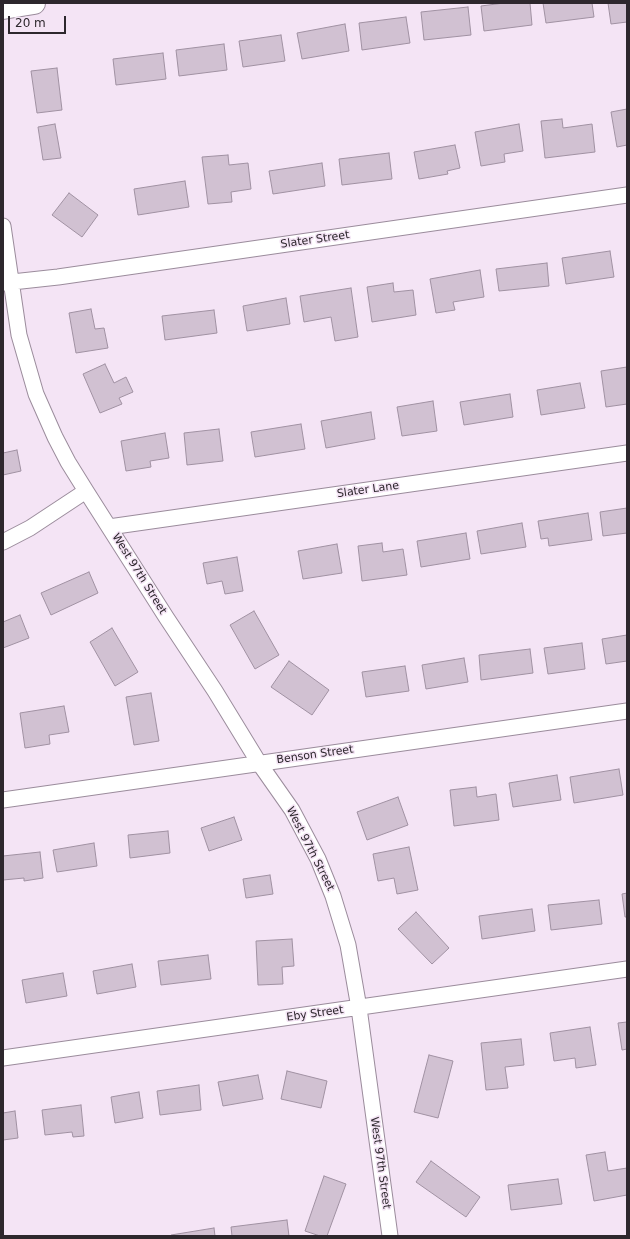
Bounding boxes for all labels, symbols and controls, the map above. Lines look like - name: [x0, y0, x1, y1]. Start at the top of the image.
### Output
- scale bar: [10, 8, 68, 34]
- text: 20 m: [15, 16, 46, 30]
- street label: Slater Street: [280, 229, 350, 251]
- street label: Slater Lane: [336, 479, 400, 501]
- street label: West 97th Street: [109, 531, 169, 617]
- street label: Benson Street: [276, 743, 354, 767]
- street label: West 97th Street: [283, 805, 337, 893]
- street label: Eby Street: [286, 1003, 344, 1025]
- street label: West 97th Street: [367, 1116, 393, 1210]

